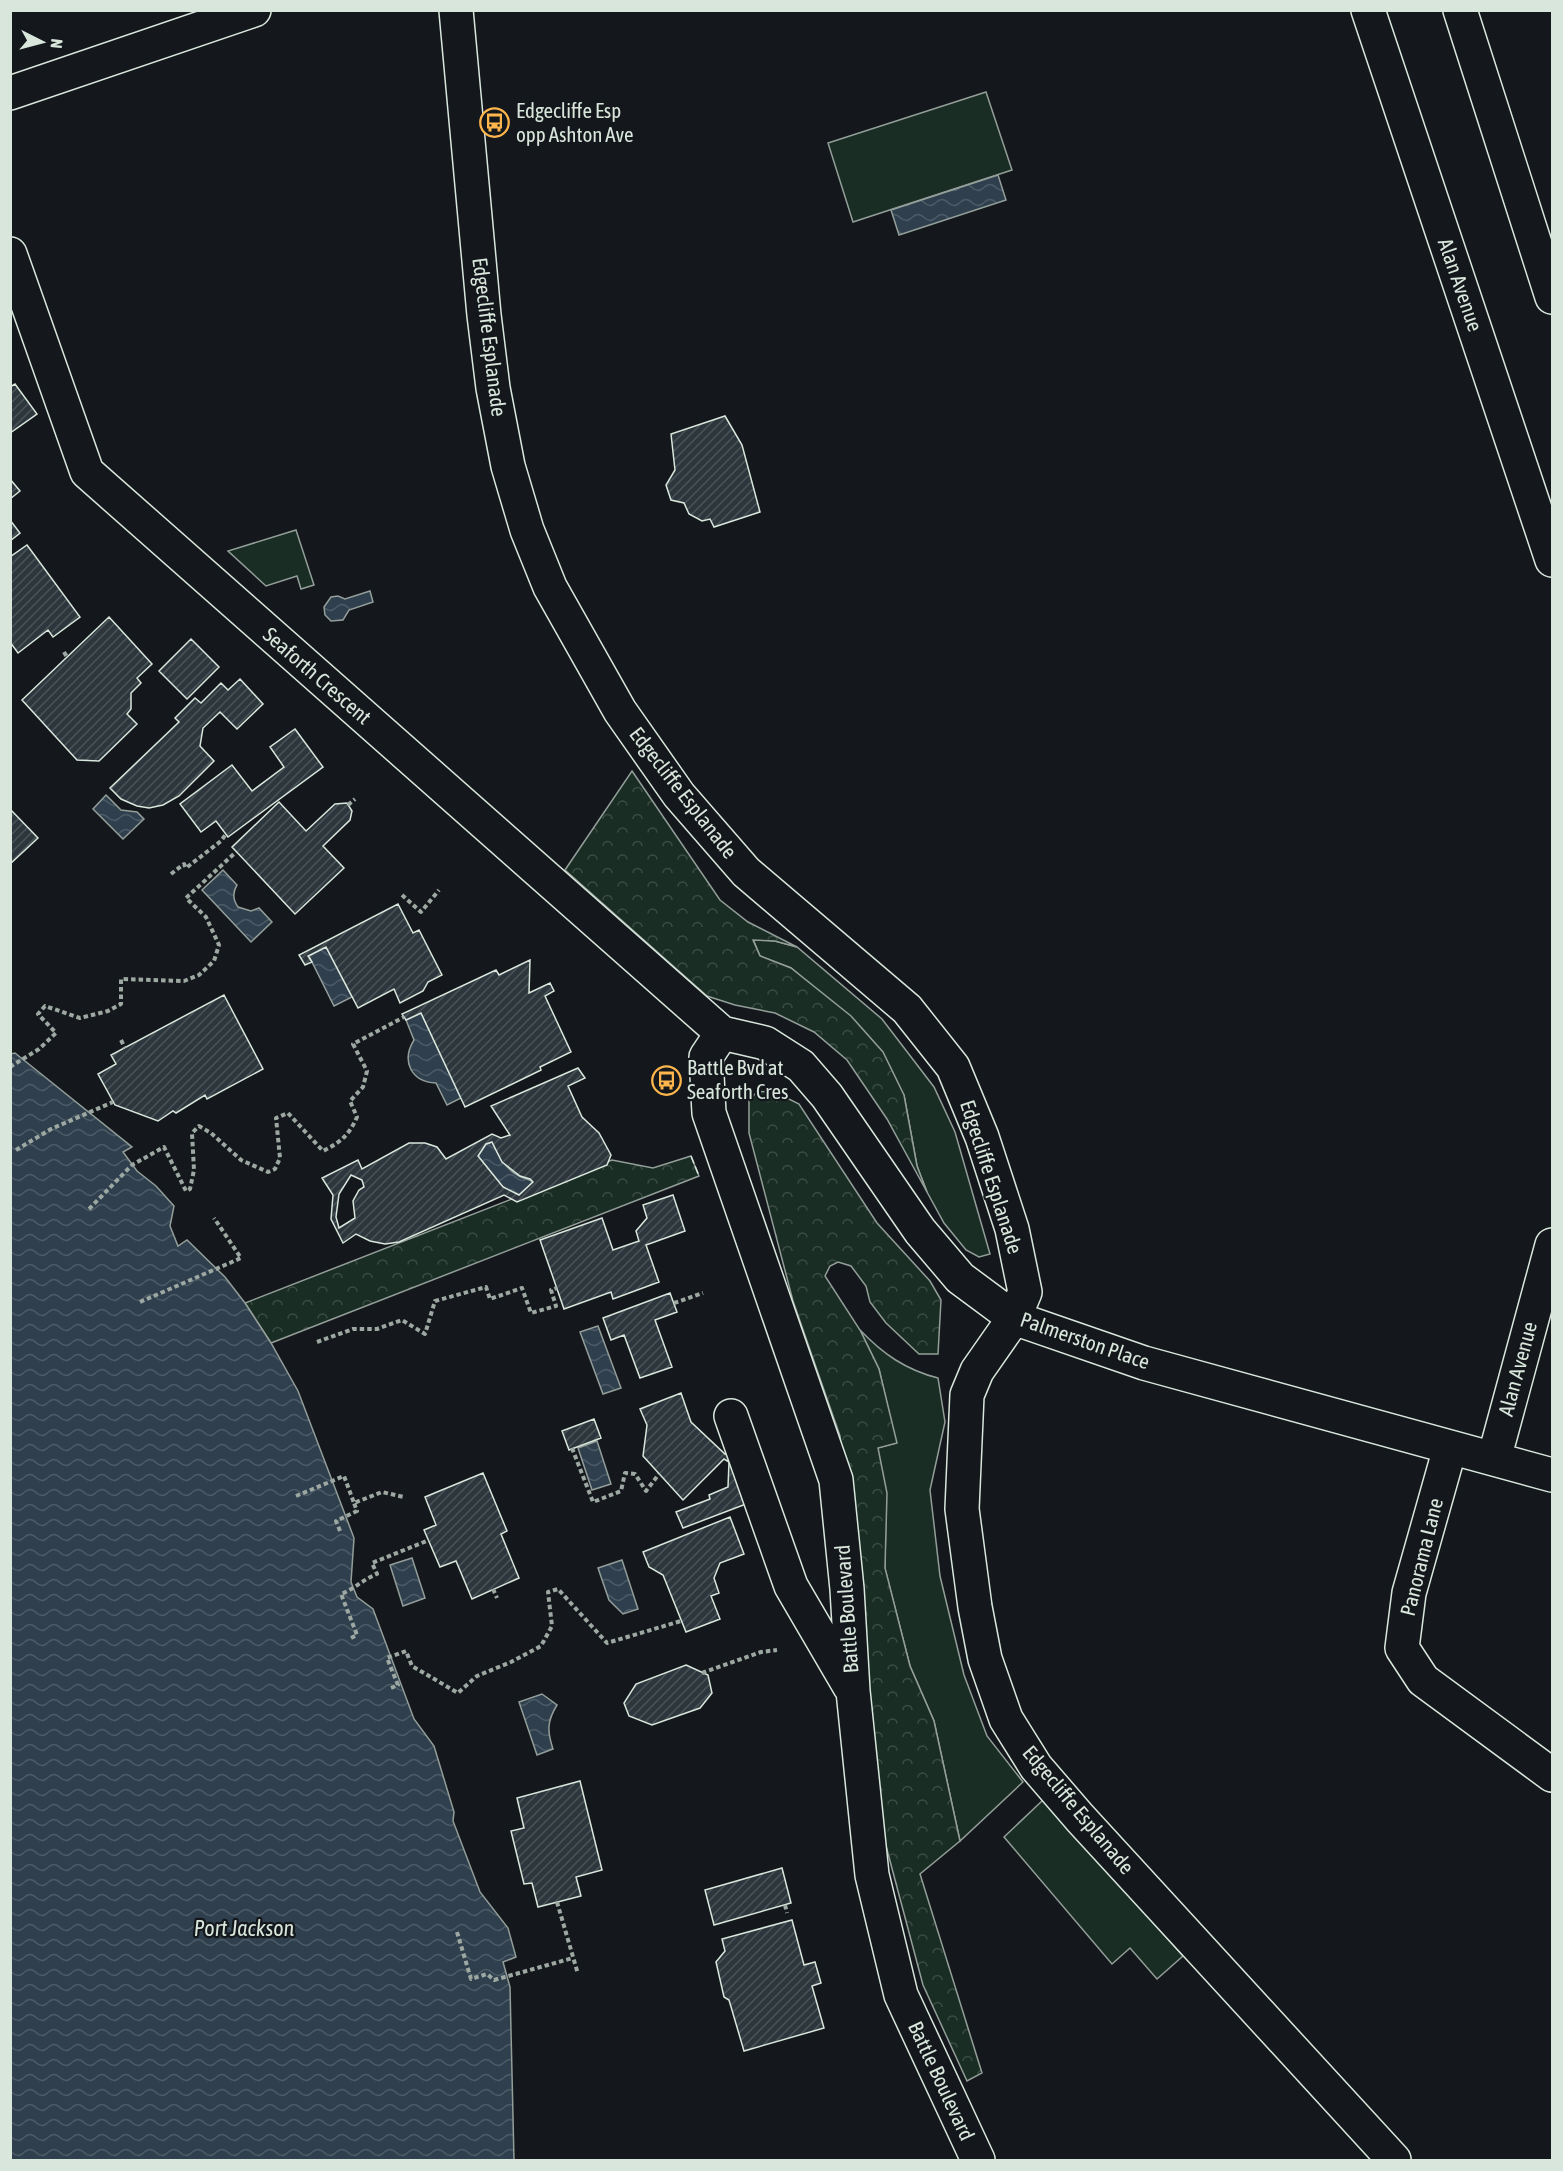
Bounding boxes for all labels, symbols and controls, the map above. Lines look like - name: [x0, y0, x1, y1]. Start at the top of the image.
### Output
- north arrow: [12, 12, 72, 72]
- text: N: [47, 38, 66, 49]
- place label: Edgecliffe Esp opp Ashton Ave: [516, 98, 634, 146]
- bus stop icon: Edgecliffe Esp opp Ashton Ave: [479, 107, 511, 139]
- street label: Alan Avenue: [1434, 235, 1488, 334]
- street label: Edgecliffe Esplanade: [468, 256, 512, 418]
- street label: Seaforth Crescent: [259, 622, 376, 729]
- street label: Edgecliffe Esplanade: [625, 722, 742, 863]
- place label: Battle Bvd at Seaforth Cres: [687, 1055, 788, 1103]
- bus stop icon: Battle Bvd at Seaforth Cres: [650, 1064, 682, 1096]
- street label: Edgecliffe Esplanade: [956, 1097, 1028, 1256]
- street label: Palmerston Place: [1018, 1307, 1153, 1373]
- street label: Alan Avenue: [1493, 1319, 1541, 1419]
- street label: Panorama Lane: [1395, 1495, 1447, 1618]
- street label: Battle Boulevard: [830, 1544, 862, 1674]
- street label: Edgecliffe Esplanade: [1018, 1740, 1139, 1878]
- water label: Port Jackson: [194, 1915, 295, 1941]
- street label: Battle Boulevard: [904, 2017, 980, 2144]

